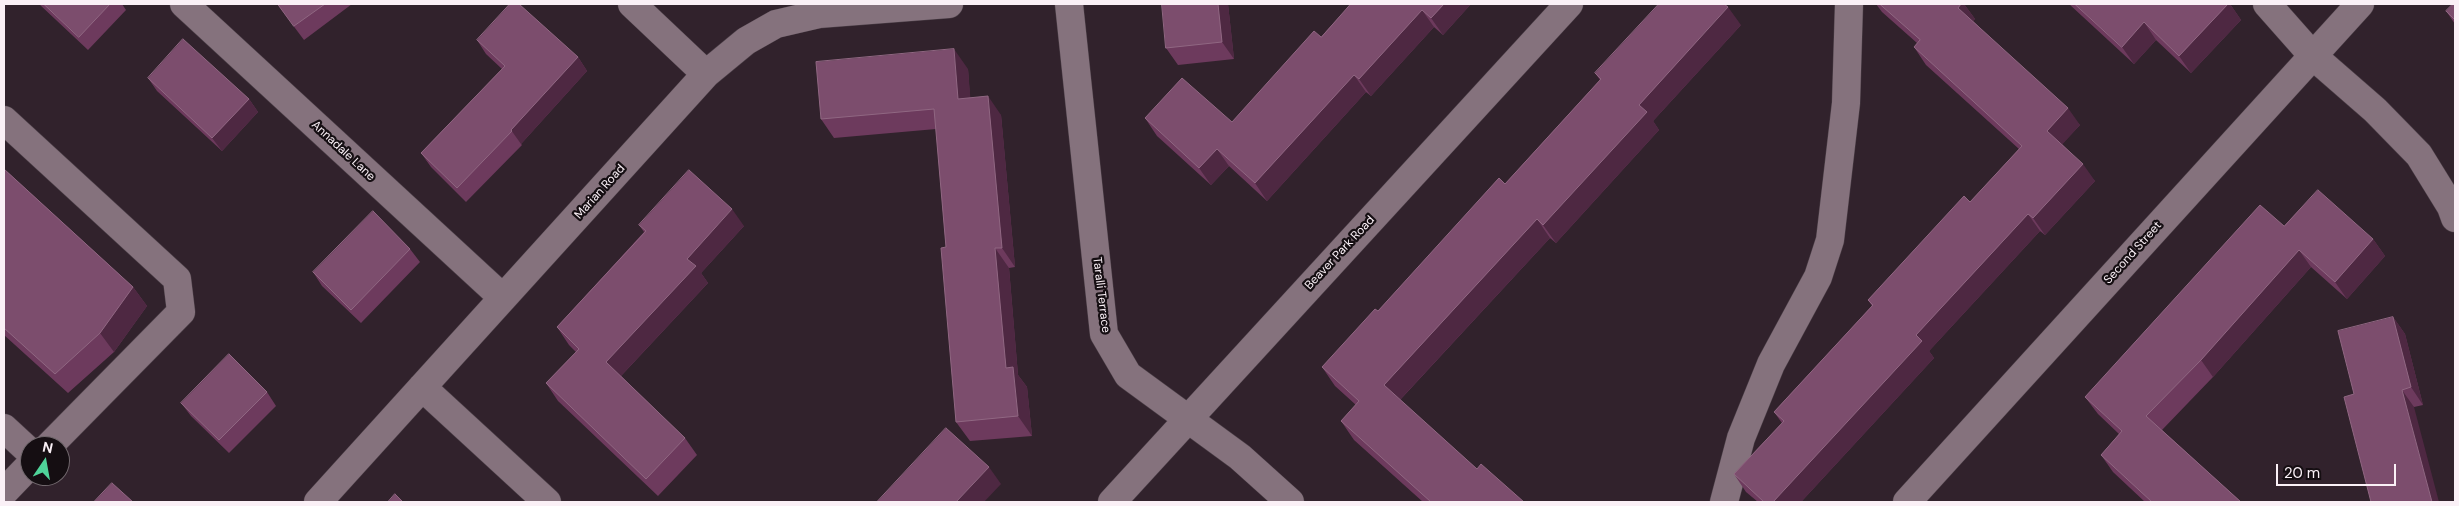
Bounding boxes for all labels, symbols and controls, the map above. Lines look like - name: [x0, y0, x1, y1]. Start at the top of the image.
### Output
- street label: Annadale Lane: [308, 118, 378, 184]
- street label: Marian Road: [572, 162, 628, 222]
- street label: Beaver Park Road: [1302, 213, 1378, 293]
- street label: Second Street: [2101, 219, 2165, 287]
- street label: Taralli Terrace: [1089, 256, 1113, 334]
- north arrow: [20, 436, 70, 486]
- text: N: [41, 437, 55, 457]
- scale bar: [2279, 454, 2399, 486]
- text: 20 m: [2284, 463, 2320, 483]

